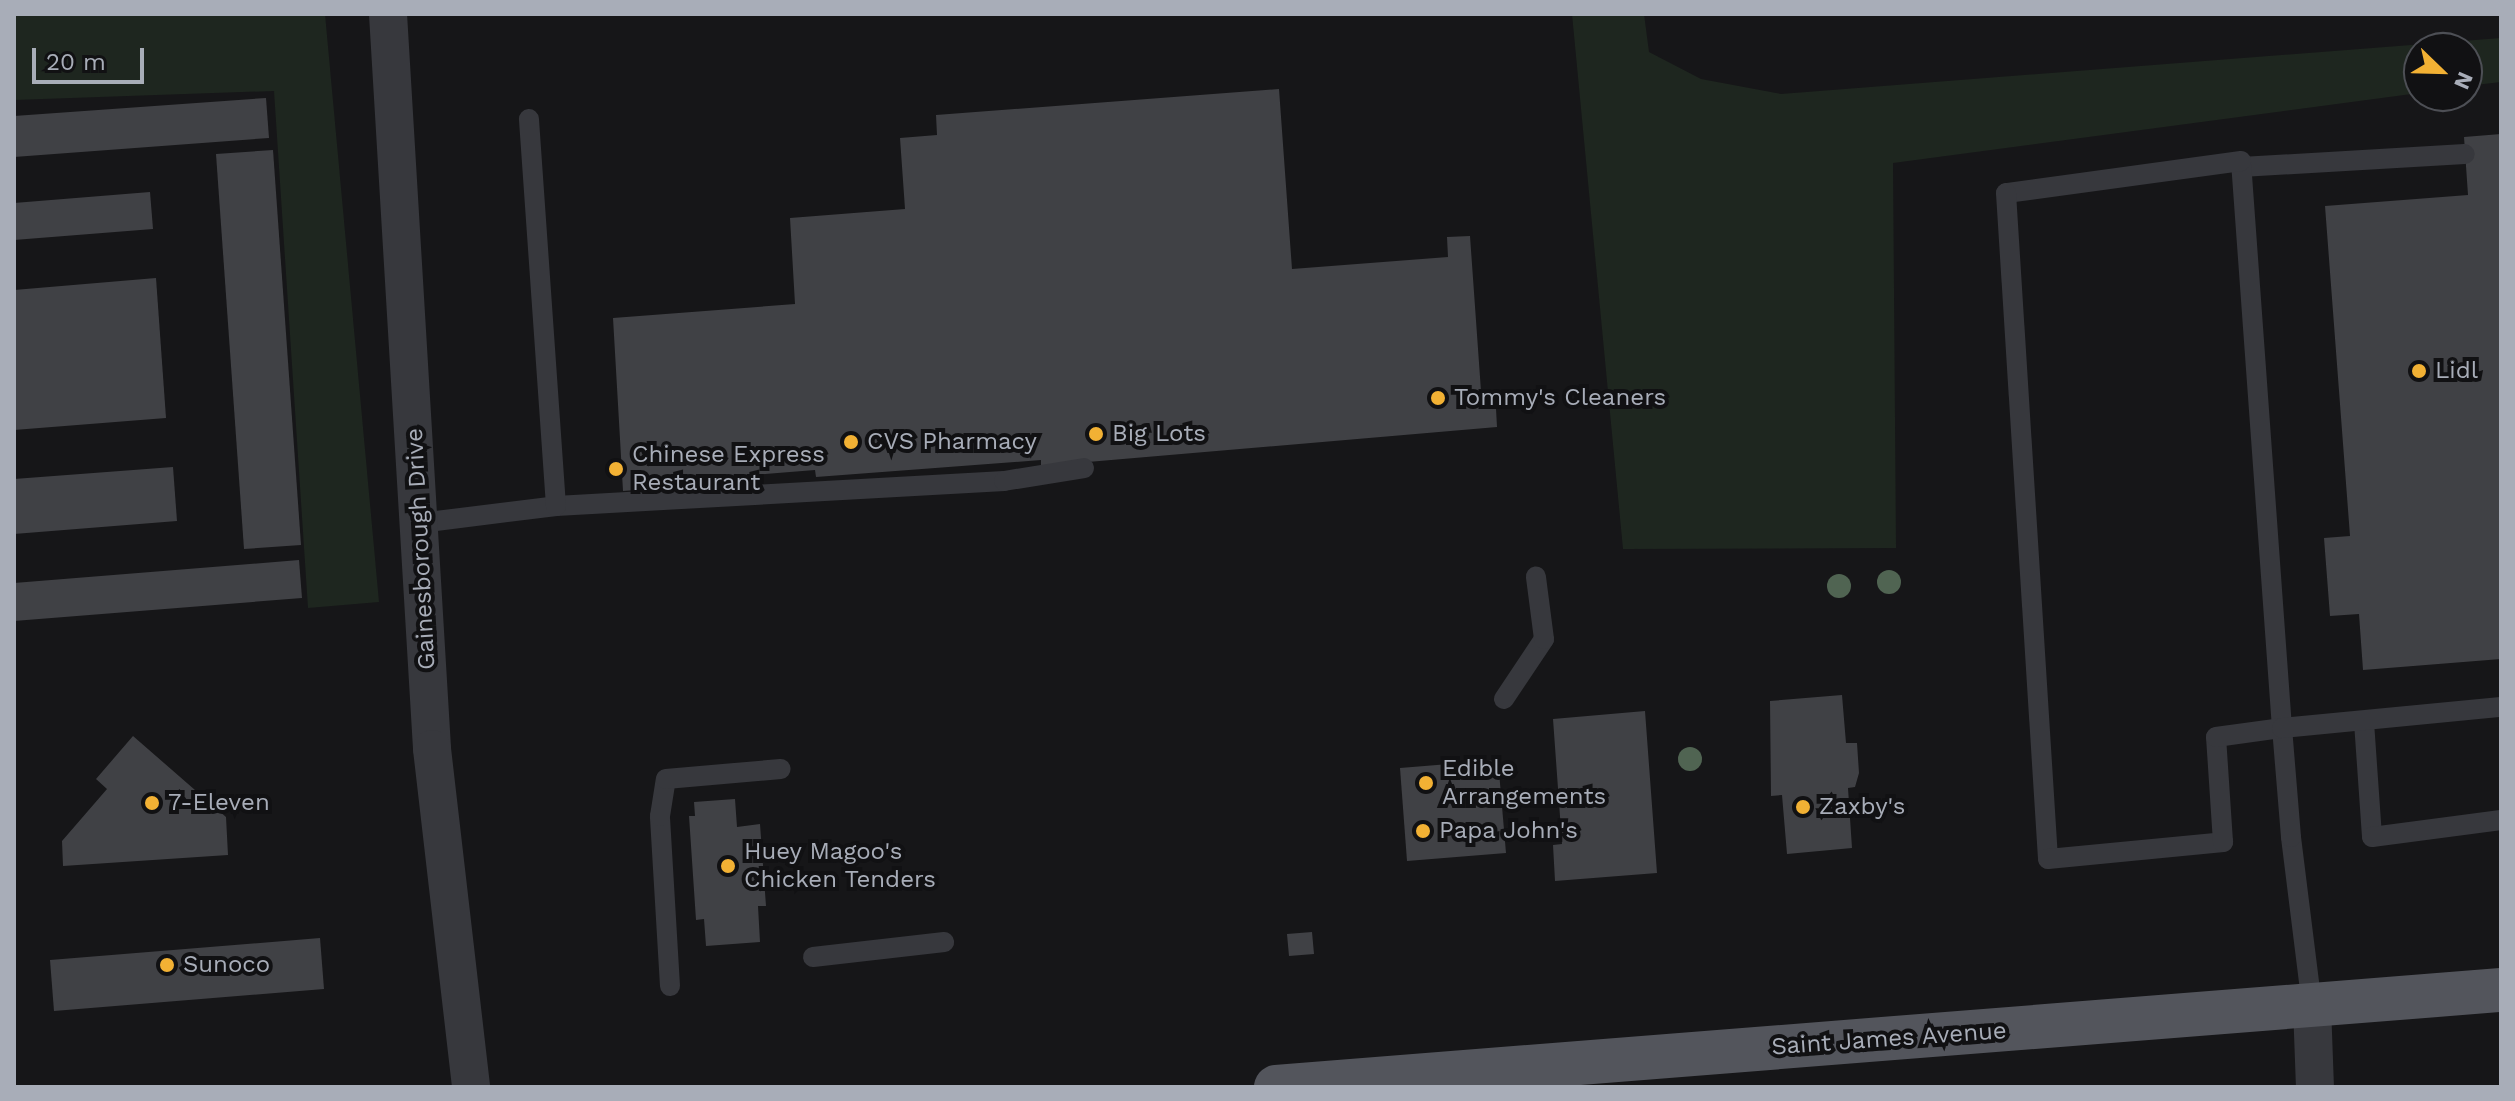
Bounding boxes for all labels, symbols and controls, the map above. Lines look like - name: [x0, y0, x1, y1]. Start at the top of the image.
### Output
- scale bar: [36, 32, 148, 82]
- north arrow: [2403, 32, 2483, 112]
- text: 20 m: [46, 48, 106, 76]
- text: N: [2449, 68, 2478, 93]
- place label: Lidl: [2435, 357, 2478, 385]
- marker: Lidl: [2410, 362, 2428, 380]
- place label: Tommy's Cleaners: [1454, 384, 1666, 412]
- marker: Tommy's Cleaners: [1429, 389, 1447, 407]
- place label: Big Lots: [1112, 420, 1206, 448]
- marker: Big Lots: [1087, 425, 1105, 443]
- street label: Gainesborough Drive: [400, 427, 442, 671]
- place label: CVS Pharmacy: [867, 428, 1037, 456]
- marker: CVS Pharmacy: [842, 433, 860, 451]
- place label: Chinese Express Restaurant: [632, 441, 825, 497]
- marker: Chinese Express Restaurant: [607, 460, 625, 478]
- place label: Edible Arrangements: [1442, 755, 1606, 811]
- marker: Edible Arrangements: [1417, 774, 1435, 792]
- place label: 7-Eleven: [168, 789, 270, 817]
- place label: Zaxby's: [1819, 793, 1906, 821]
- marker: 7-Eleven: [143, 794, 161, 812]
- marker: Zaxby's: [1794, 798, 1812, 816]
- place label: Papa John's: [1439, 817, 1579, 845]
- marker: Papa John's: [1414, 822, 1432, 840]
- place label: Huey Magoo's Chicken Tenders: [744, 838, 937, 894]
- marker: Huey Magoo's Chicken Tenders: [719, 857, 737, 875]
- place label: Sunoco: [183, 951, 270, 979]
- marker: Sunoco: [158, 956, 176, 974]
- street label: Saint James Avenue: [1770, 1016, 2008, 1062]

